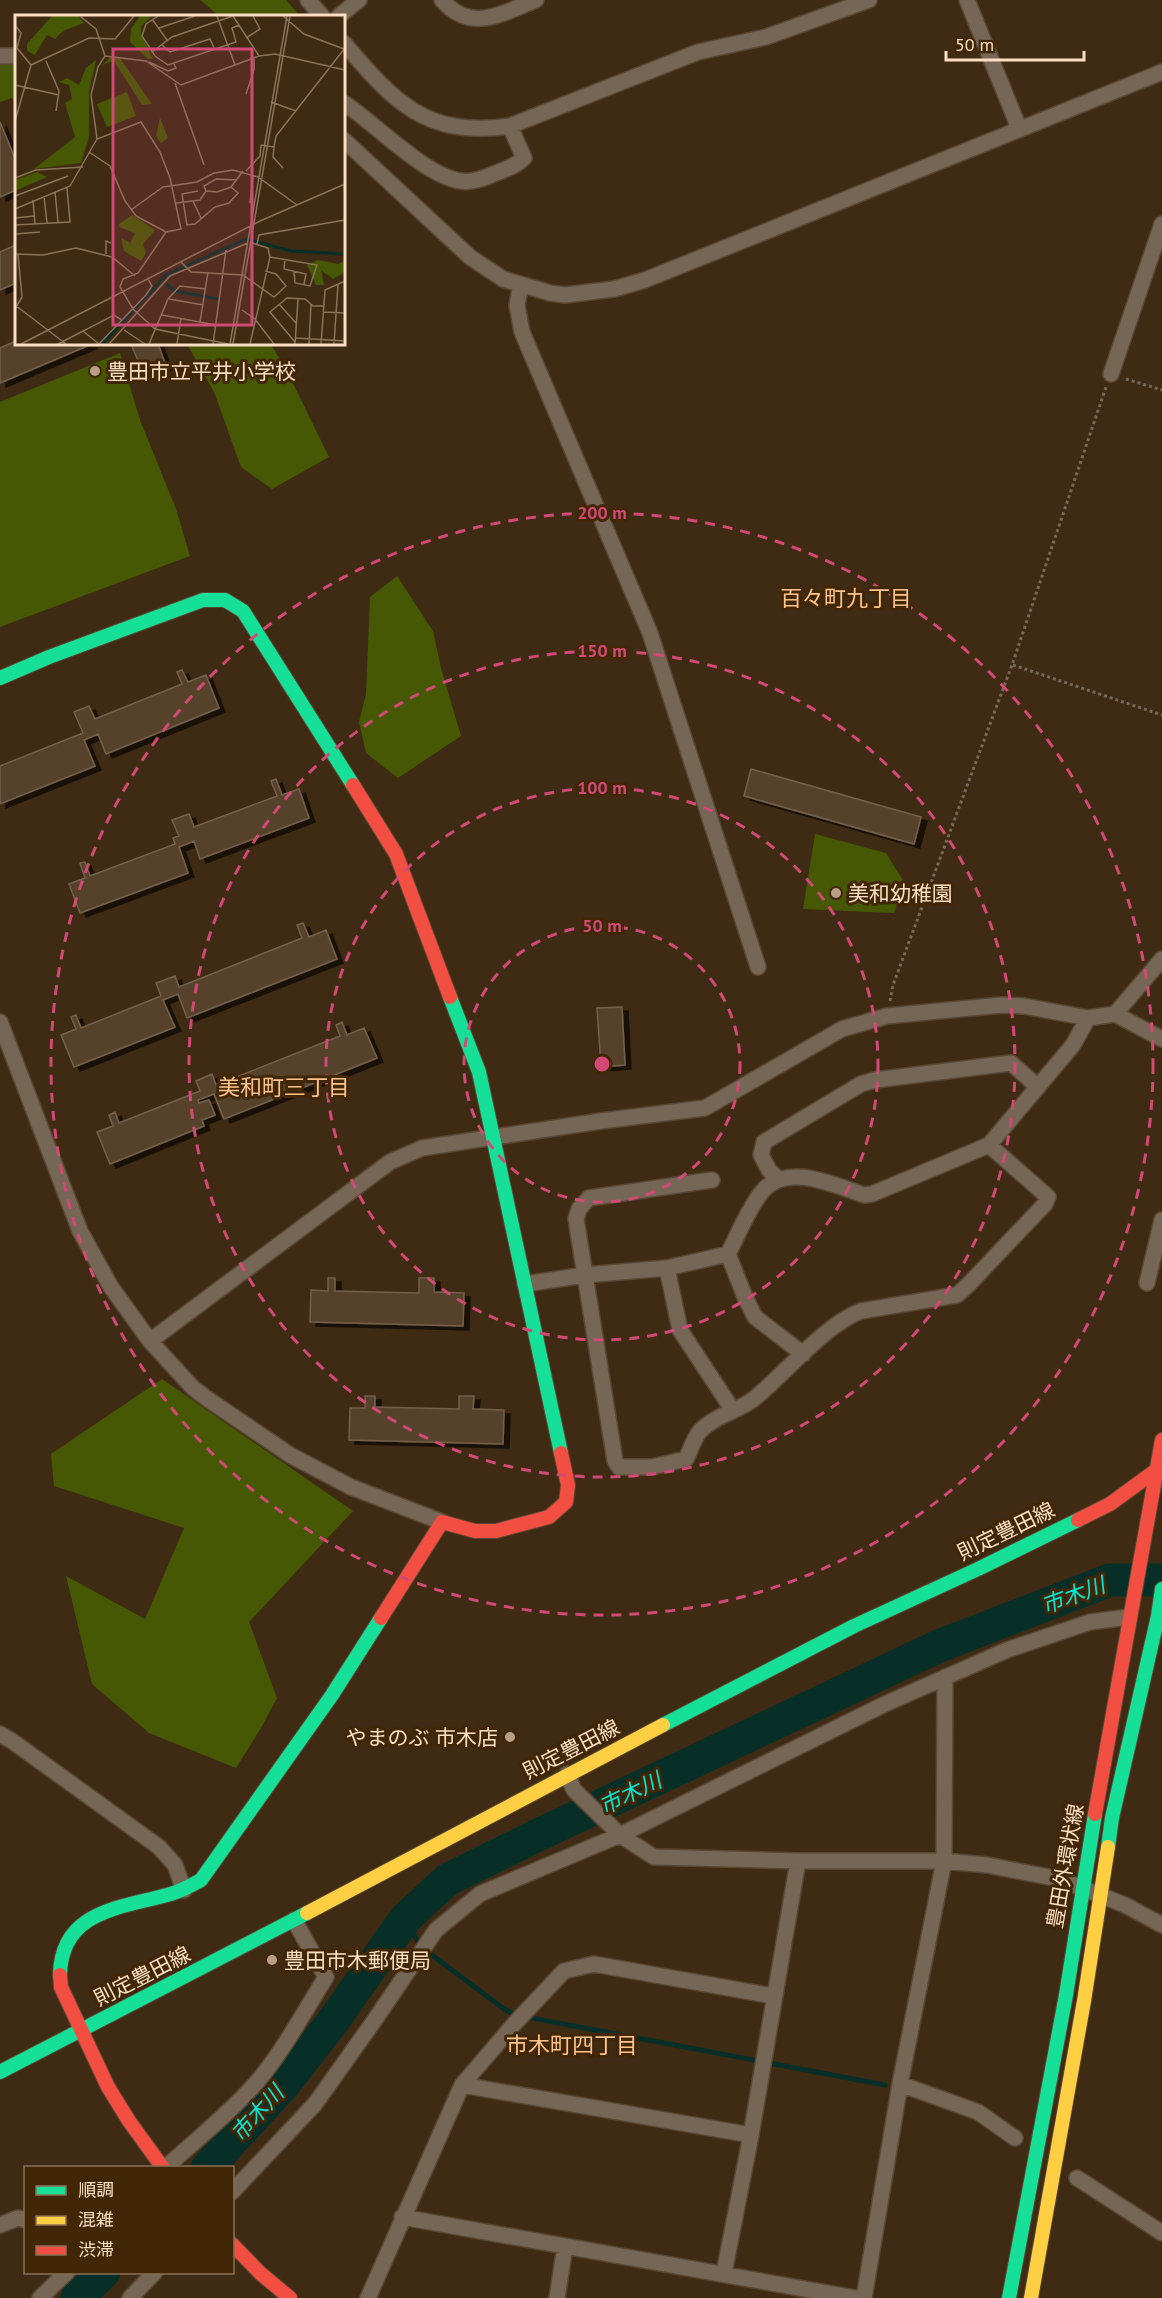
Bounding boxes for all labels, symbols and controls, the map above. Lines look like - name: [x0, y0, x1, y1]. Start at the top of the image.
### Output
- inset map: [15, 15, 345, 345]
- scale bar: [946, 24, 1084, 62]
- text: 50 m: [955, 33, 994, 56]
- place label: 豊田市立平井小学校: [107, 358, 296, 385]
- marker: 豊田市立平井小学校: [88, 364, 102, 378]
- text: 200 m: [577, 501, 627, 524]
- district label: 百々町九丁目: [780, 584, 912, 612]
- text: 150 m: [577, 639, 627, 662]
- text: 100 m: [577, 776, 627, 799]
- place label: 美和幼稚園: [848, 880, 953, 907]
- marker: 美和幼稚園: [829, 886, 843, 900]
- text: 50 m: [582, 914, 622, 937]
- centre of rings: [592, 1054, 612, 1074]
- district label: 美和町三丁目: [218, 1073, 350, 1101]
- street label: 則定豊田線: [953, 1496, 1059, 1566]
- water label: 市木川: [1037, 1570, 1111, 1619]
- street label: 則定豊田線: [518, 1713, 624, 1785]
- place label: やまのぶ 市木店: [345, 1724, 498, 1751]
- marker: やまのぶ 市木店: [503, 1730, 517, 1744]
- water label: 市木川: [594, 1765, 668, 1820]
- street label: 豊田外環状線: [1041, 1802, 1089, 1930]
- street label: 則定豊田線: [89, 1940, 195, 2012]
- place label: 豊田市木郵便局: [284, 1947, 431, 1974]
- marker: 豊田市木郵便局: [265, 1953, 279, 1967]
- district label: 市木町四丁目: [506, 2031, 638, 2059]
- water label: 市木川: [225, 2078, 291, 2147]
- legend: [24, 2166, 234, 2274]
- text: 順調: [78, 2178, 114, 2201]
- text: 混雑: [78, 2208, 114, 2231]
- text: 渋滞: [78, 2238, 114, 2261]

